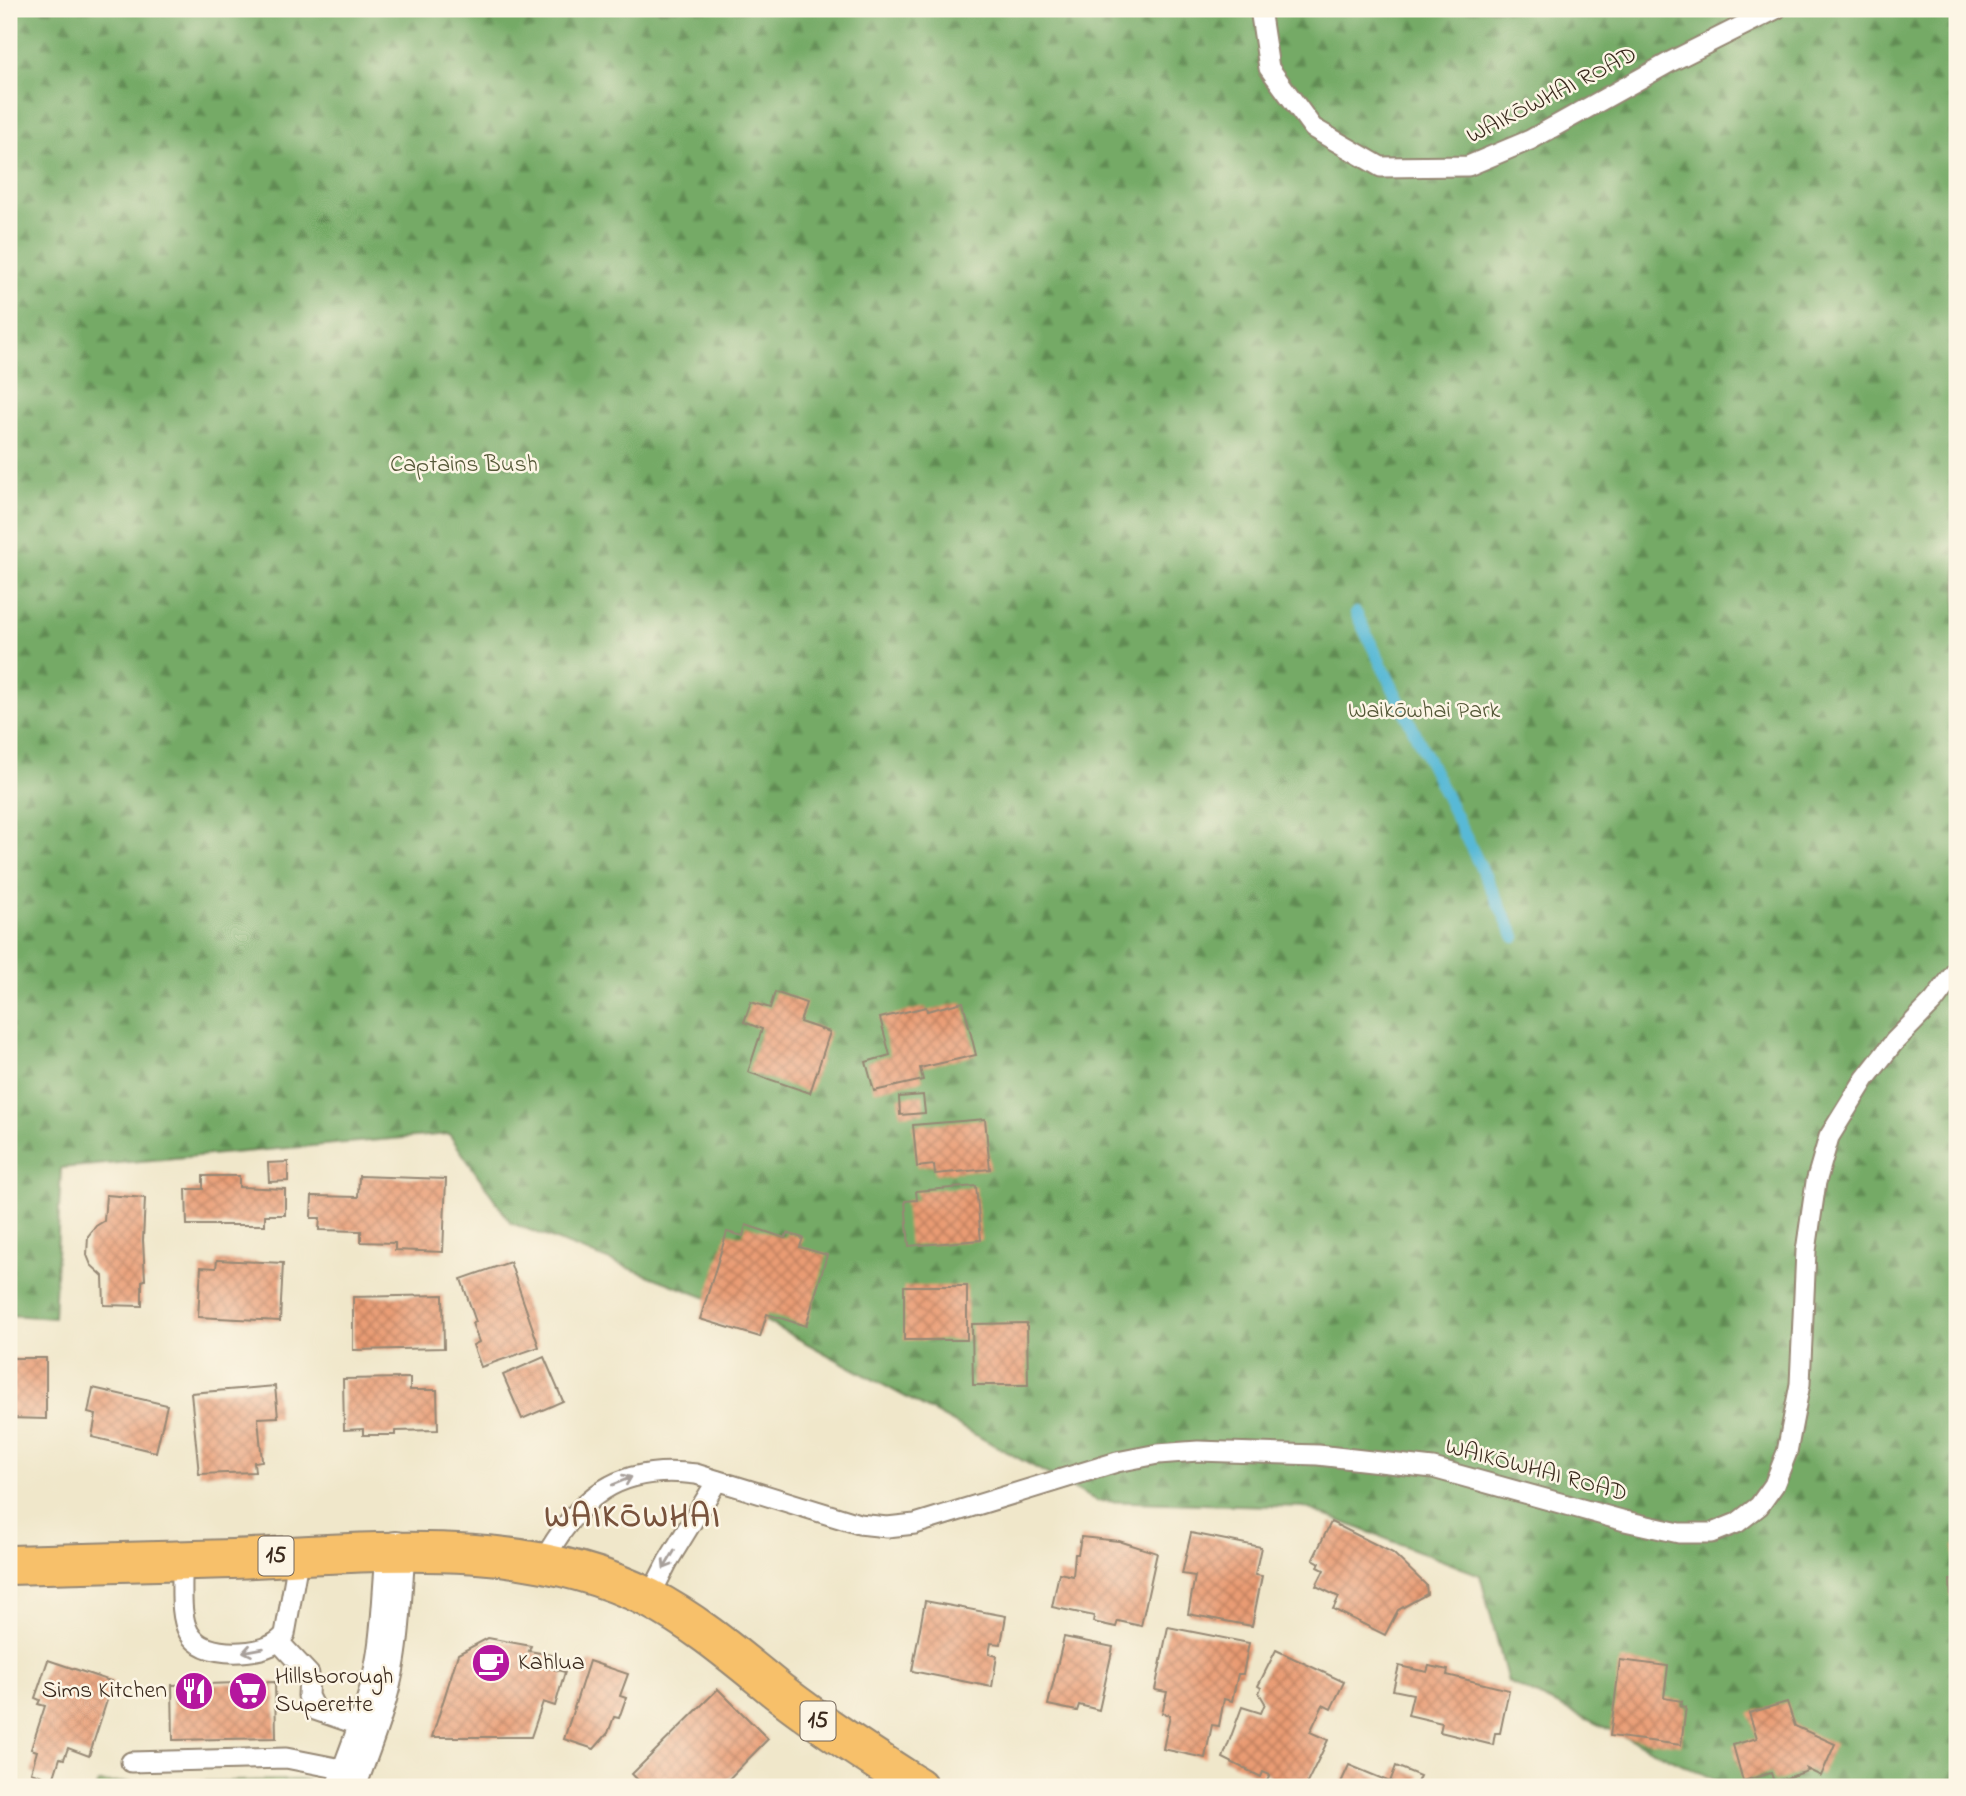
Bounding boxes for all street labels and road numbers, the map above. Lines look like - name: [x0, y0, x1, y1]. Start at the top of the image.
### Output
- street label: WAIKŌWHAI ROAD: [1461, 38, 1643, 154]
- street label: WAIKŌWHAI ROAD: [1441, 1430, 1631, 1512]
- road number: 15: [258, 1536, 294, 1576]
- road number: 15: [800, 1702, 836, 1740]

